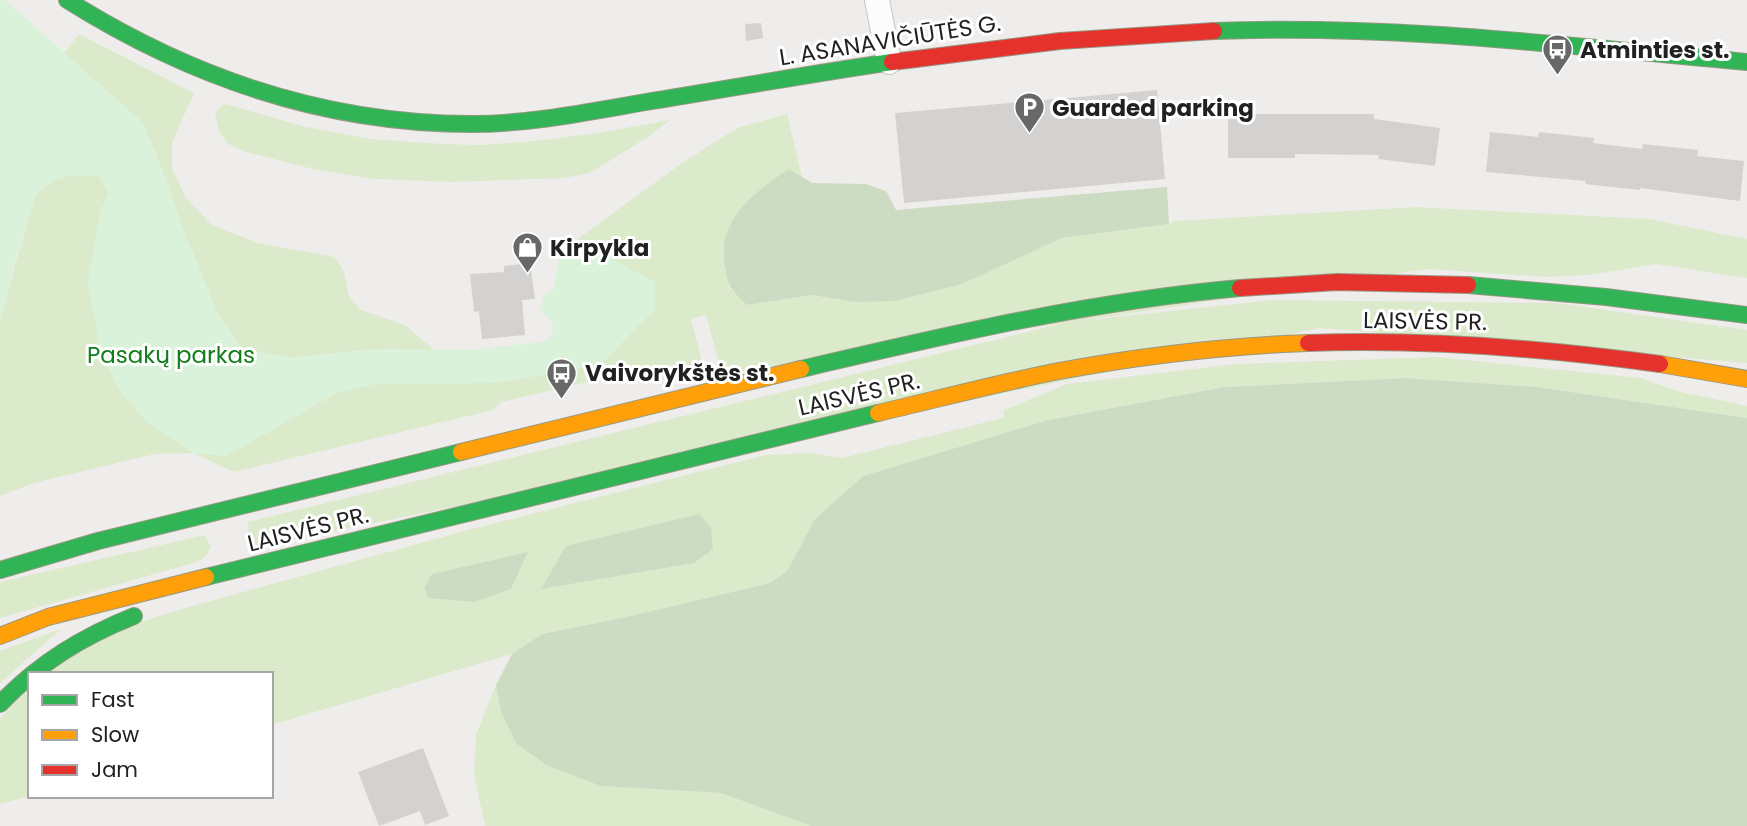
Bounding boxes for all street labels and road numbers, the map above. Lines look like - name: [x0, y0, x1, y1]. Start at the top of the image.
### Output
- street label: L. ASANAVIČIŪTĖS G.: [777, 7, 1003, 73]
- street label: LAISVĖS PR.: [1363, 304, 1487, 338]
- street label: LAISVĖS PR.: [795, 364, 923, 424]
- street label: LAISVĖS PR.: [244, 499, 372, 559]

